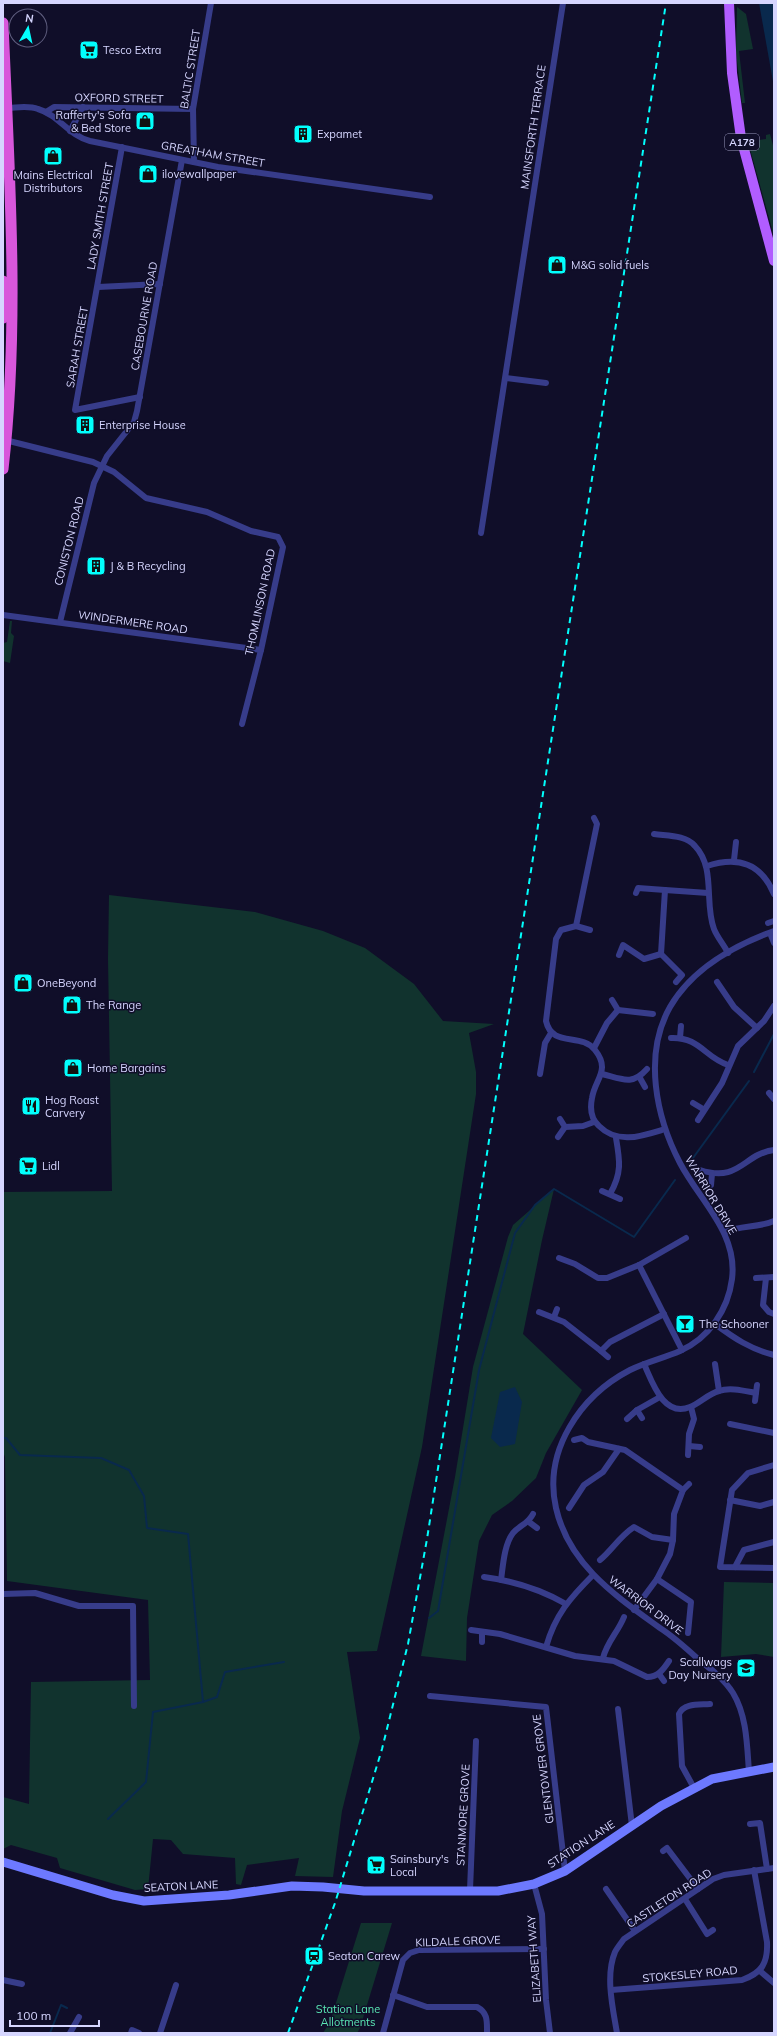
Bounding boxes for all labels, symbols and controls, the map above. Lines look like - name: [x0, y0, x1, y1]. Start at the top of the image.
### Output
- north arrow: [8, 8, 48, 48]
- text: N: [24, 11, 35, 26]
- street label: BALTIC STREET: [177, 28, 203, 110]
- supermarket icon: Tesco Extra: [78, 39, 100, 61]
- place label: Tesco Extra: [103, 43, 161, 57]
- street label: MAINSFORTH TERRACE: [517, 64, 549, 190]
- street label: OXFORD STREET: [74, 90, 164, 106]
- place label: Rafferty's Sofa & Bed Store: [56, 108, 131, 135]
- shop icon: Rafferty's Sofa & Bed Store: [134, 110, 156, 132]
- building icon: Expamet: [292, 123, 314, 145]
- place label: Expamet: [317, 127, 362, 141]
- road number: A178: [725, 134, 759, 150]
- street label: GREATHAM STREET: [160, 138, 266, 170]
- shop icon: Mains Electrical Distributors: [42, 145, 64, 167]
- street label: LADY SMITH STREET: [84, 161, 116, 271]
- shop icon: ilovewallpaper: [137, 163, 159, 185]
- place label: ilovewallpaper: [162, 167, 236, 181]
- place label: Mains Electrical Distributors: [13, 168, 93, 195]
- shop icon: M&G solid fuels: [546, 254, 568, 276]
- place label: M&G solid fuels: [571, 258, 649, 272]
- street label: CASEBOURNE ROAD: [128, 261, 160, 371]
- street label: SARAH STREET: [63, 305, 91, 389]
- building icon: Enterprise House: [74, 414, 96, 436]
- place label: Enterprise House: [99, 418, 186, 432]
- street label: CONISTON ROAD: [51, 495, 87, 587]
- street label: THOMLINSON ROAD: [242, 547, 278, 657]
- building icon: J & B Recycling: [85, 555, 107, 577]
- place label: J & B Recycling: [110, 559, 186, 573]
- street label: WINDERMERE ROAD: [77, 607, 189, 637]
- shop icon: OneBeyond: [12, 972, 34, 994]
- place label: OneBeyond: [37, 976, 96, 990]
- shop icon: The Range: [61, 994, 83, 1016]
- place label: The Range: [86, 998, 141, 1012]
- shop icon: Home Bargains: [62, 1057, 84, 1079]
- place label: Home Bargains: [87, 1061, 166, 1075]
- place label: Hog Roast Carvery: [45, 1093, 99, 1120]
- restaurant icon: Hog Roast Carvery: [20, 1095, 42, 1117]
- street label: WARRIOR DRIVE: [682, 1153, 740, 1237]
- supermarket icon: Lidl: [17, 1155, 39, 1177]
- place label: Lidl: [42, 1159, 60, 1173]
- bar icon: The Schooner: [674, 1313, 696, 1335]
- place label: The Schooner: [699, 1317, 769, 1331]
- street label: WARRIOR DRIVE: [606, 1572, 686, 1638]
- place label: Scallwags Day Nursery: [668, 1655, 732, 1682]
- school or university icon: Scallwags Day Nursery: [735, 1657, 757, 1679]
- street label: GLENTOWER GROVE: [529, 1713, 557, 1825]
- street label: STANMORE GROVE: [453, 1764, 473, 1866]
- street label: STATION LANE: [545, 1817, 617, 1871]
- place label: Sainsbury's Local: [390, 1852, 449, 1879]
- supermarket icon: Sainsbury's Local: [365, 1854, 387, 1876]
- street label: CASTLETON ROAD: [624, 1865, 714, 1931]
- street label: SEATON LANE: [143, 1877, 219, 1895]
- street label: ELIZABETH WAY: [524, 1915, 544, 2003]
- street label: KILDALE GROVE: [415, 1933, 501, 1949]
- station icon: Seaton Carew: [303, 1945, 325, 1967]
- place label: Seaton Carew: [328, 1949, 401, 1963]
- street label: STOKESLEY ROAD: [642, 1963, 738, 1985]
- scale bar: [10, 2002, 99, 2028]
- park label: Station Lane Allotments: [316, 2002, 380, 2029]
- text: 100 m: [16, 2008, 51, 2023]

